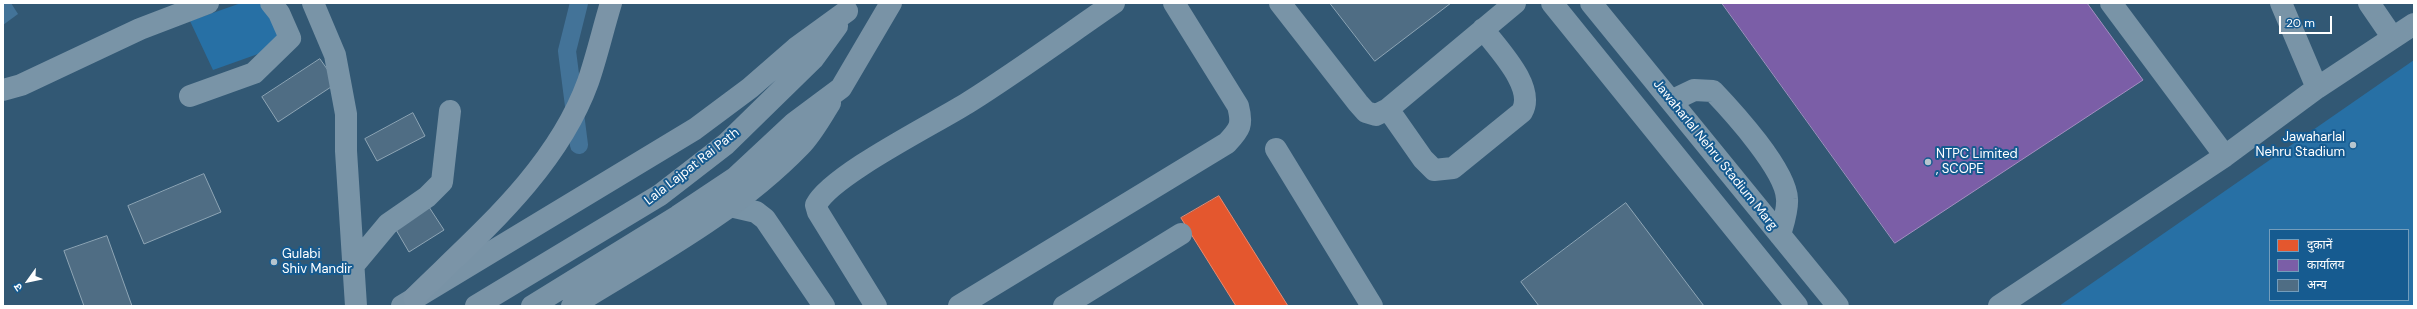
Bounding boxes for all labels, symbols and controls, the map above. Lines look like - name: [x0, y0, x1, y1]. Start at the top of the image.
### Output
- scale bar: [2281, 8, 2334, 34]
- text: 20 m: [2286, 15, 2315, 31]
- street label: Jawaharlal Nehru Stadium Marg: [1650, 77, 1780, 233]
- street label: Lala Lajpat Rai Path: [642, 125, 742, 209]
- place label: Jawaharlal Nehru Stadium: [2255, 130, 2345, 161]
- marker: Jawaharlal Nehru Stadium: [2348, 140, 2358, 150]
- place label: NTPC Limited , SCOPE: [1936, 147, 2018, 178]
- marker: NTPC Limited , SCOPE: [1923, 157, 1933, 167]
- legend: [2269, 229, 2409, 301]
- text: दुकानें: [2307, 237, 2332, 253]
- place label: Gulabi Shiv Mandir: [282, 247, 352, 278]
- marker: Gulabi Shiv Mandir: [269, 257, 279, 267]
- text: कार्यालय: [2307, 257, 2345, 273]
- north arrow: [8, 261, 48, 301]
- text: अन्य: [2307, 277, 2327, 293]
- text: उ: [10, 281, 26, 294]

